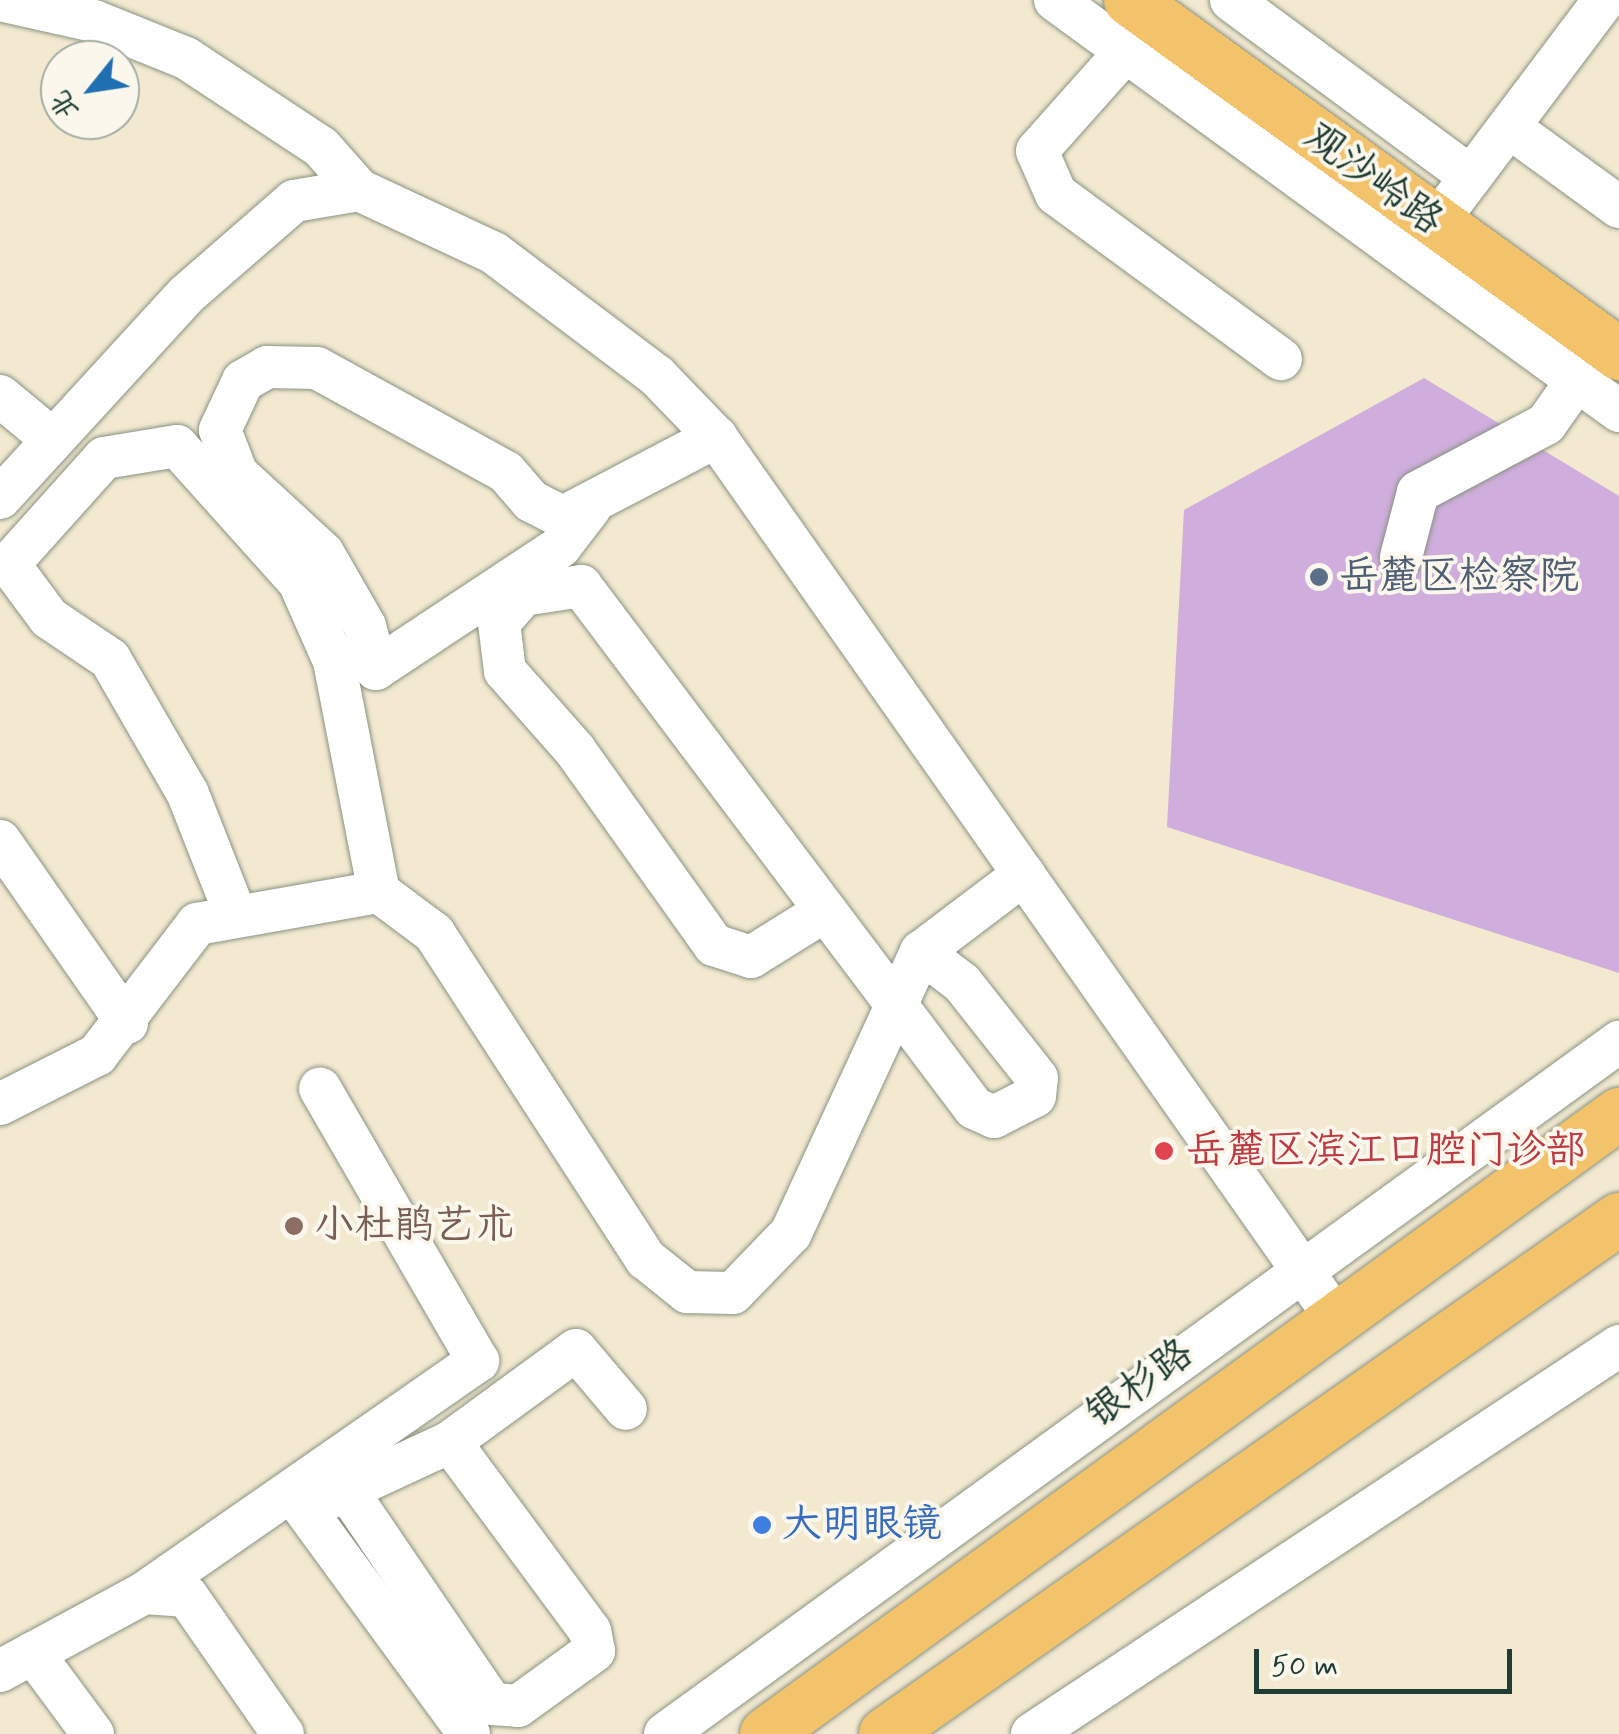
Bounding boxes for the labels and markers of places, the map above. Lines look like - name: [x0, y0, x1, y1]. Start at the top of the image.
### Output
- place label: 岳麓区检察院: [1339, 553, 1579, 601]
- marker: 岳麓区检察院: [1308, 566, 1330, 588]
- place label: 岳麓区滨江口腔门诊部: [1186, 1127, 1586, 1175]
- marker: 岳麓区滨江口腔门诊部: [1151, 1138, 1177, 1164]
- place label: 小杜鹃艺术: [314, 1202, 514, 1250]
- marker: 小杜鹃艺术: [283, 1215, 305, 1237]
- place label: 大明眼镜: [782, 1501, 942, 1549]
- marker: 大明眼镜: [751, 1514, 773, 1536]

